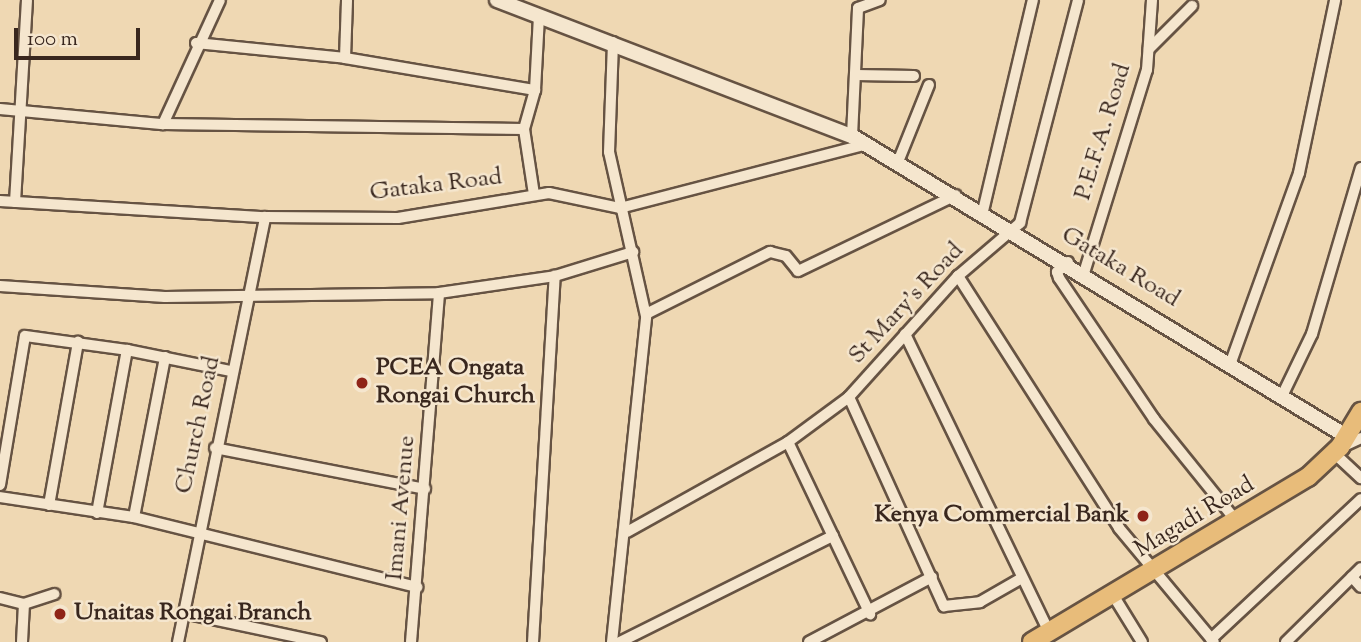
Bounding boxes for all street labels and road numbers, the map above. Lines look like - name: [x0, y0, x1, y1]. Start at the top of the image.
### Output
- street label: P.E.F.A. Road: [1070, 60, 1138, 204]
- street label: Gataka Road: [368, 164, 504, 208]
- street label: Gataka Road: [1056, 221, 1184, 315]
- street label: St Mary's Road: [843, 237, 971, 371]
- street label: Church Road: [170, 354, 228, 496]
- street label: Imani Avenue: [381, 434, 423, 582]
- street label: Magadi Road: [1130, 471, 1260, 565]

